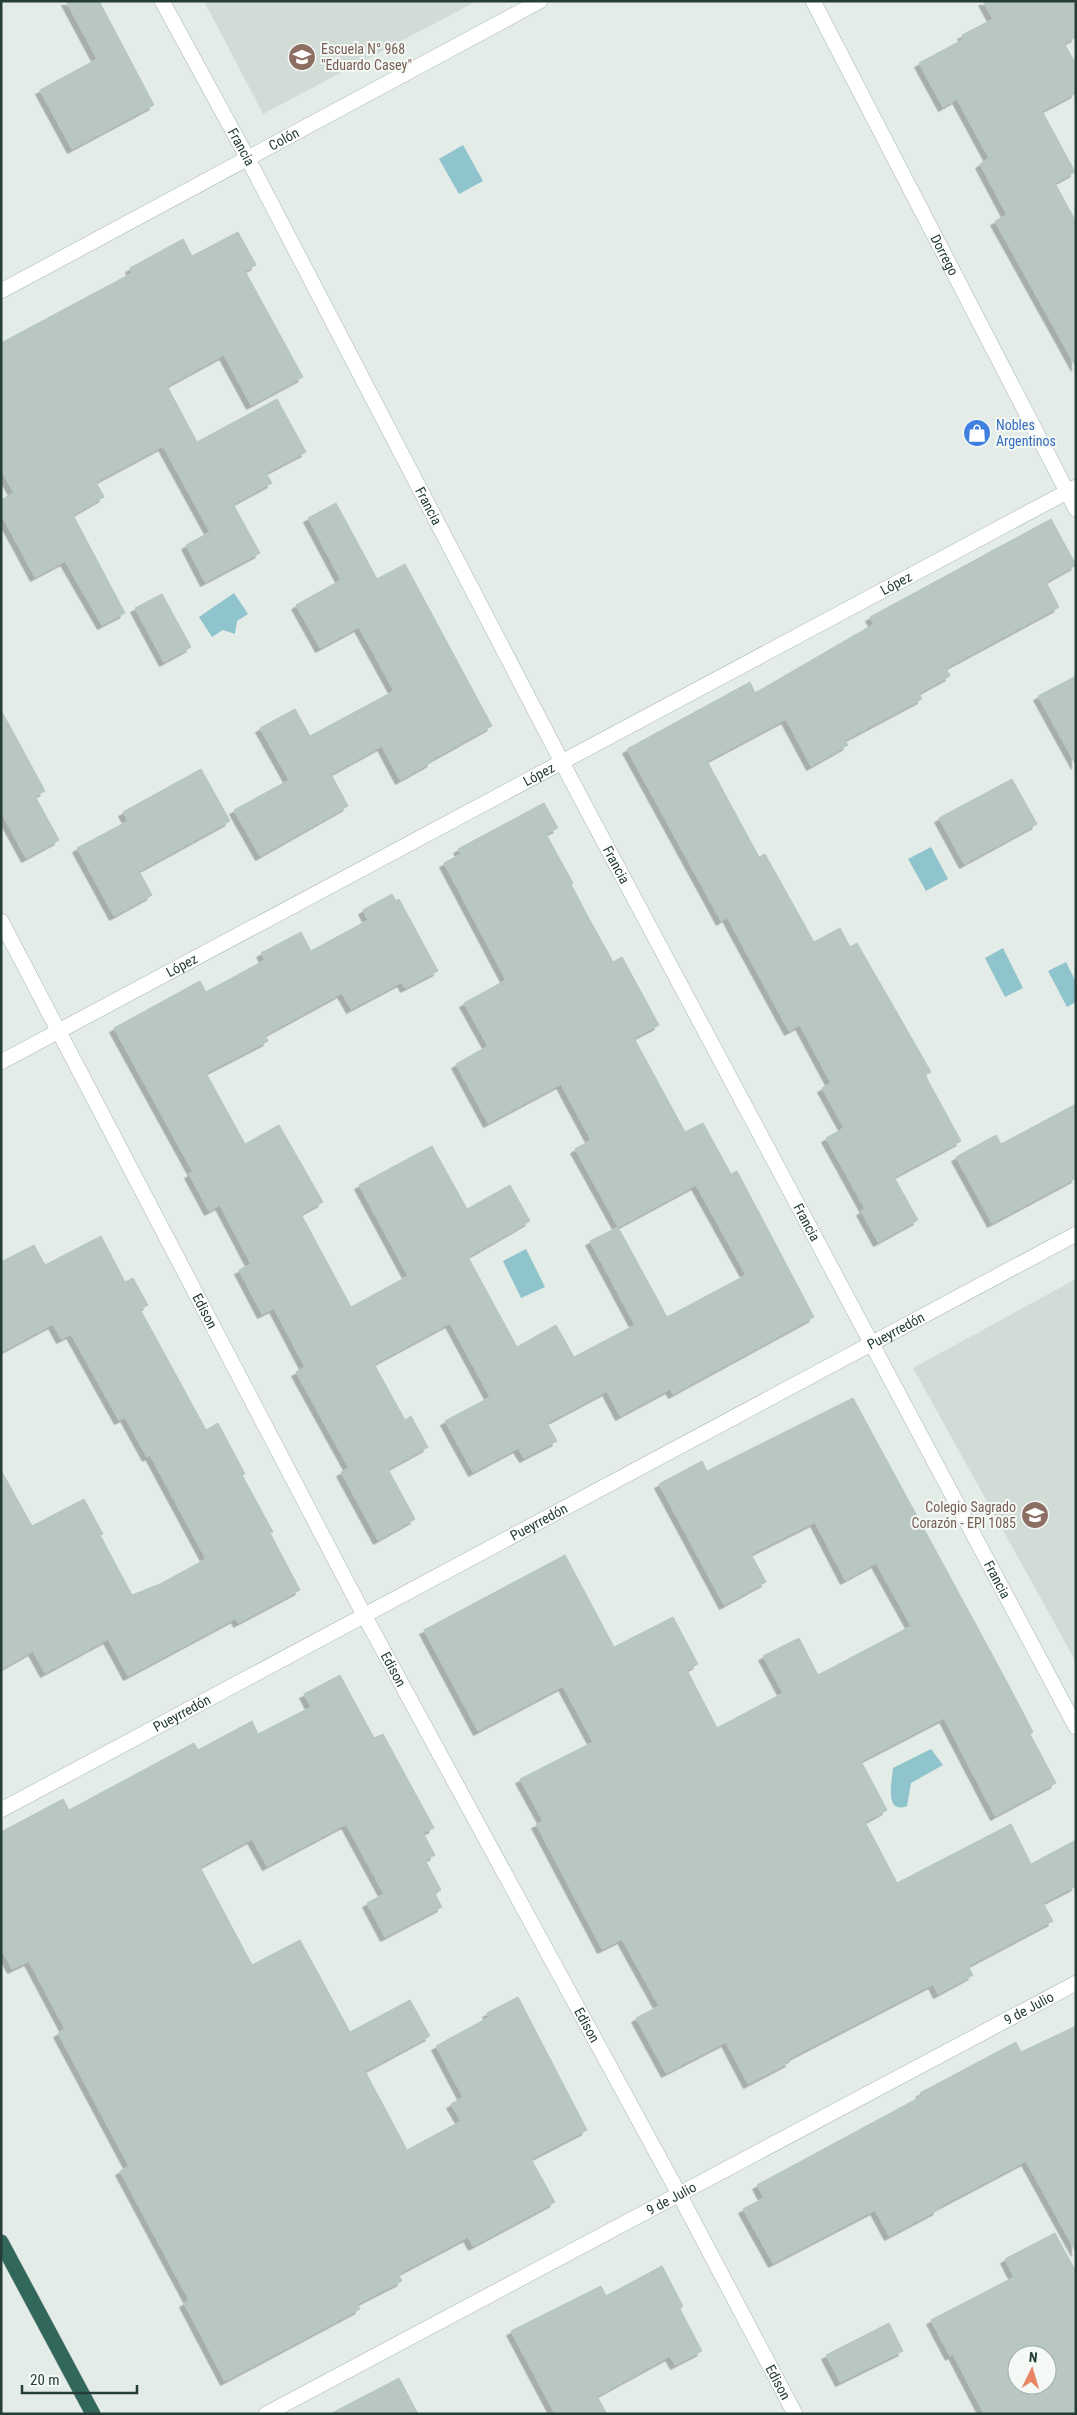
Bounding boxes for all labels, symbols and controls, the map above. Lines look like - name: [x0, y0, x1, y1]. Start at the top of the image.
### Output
- place label: Escuela N° 968 "Eduardo Casey": [321, 41, 412, 73]
- school or university icon: Escuela N° 968 "Eduardo Casey": [287, 42, 317, 72]
- street label: Colón: [266, 124, 302, 154]
- street label: Francia: [225, 125, 258, 168]
- street label: Dorrego: [927, 232, 962, 278]
- place label: Nobles Argentinos: [996, 417, 1056, 449]
- shop icon: Nobles Argentinos: [962, 418, 992, 448]
- street label: Francia: [412, 484, 445, 528]
- street label: López: [878, 568, 914, 598]
- street label: López: [520, 759, 557, 789]
- street label: Francia: [600, 843, 633, 886]
- street label: López: [163, 950, 200, 980]
- street label: Francia: [790, 1201, 823, 1244]
- street label: Edison: [189, 1291, 221, 1331]
- street label: Pueyrredón: [864, 1309, 927, 1352]
- place label: Colegio Sagrado Corazón - EPI 1085: [912, 1499, 1016, 1531]
- street label: Pueyrredón: [507, 1500, 570, 1544]
- school or university icon: Colegio Sagrado Corazón - EPI 1085: [1020, 1500, 1050, 1530]
- street label: Francia: [981, 1558, 1014, 1601]
- street label: Edison: [378, 1649, 409, 1689]
- street label: Pueyrredón: [150, 1691, 213, 1735]
- street label: 9 de Julio: [1001, 1988, 1056, 2028]
- street label: Edison: [571, 2005, 603, 2045]
- street label: 9 de Julio: [644, 2179, 699, 2218]
- north arrow: [1007, 2345, 1057, 2395]
- text: N: [1028, 2349, 1038, 2365]
- scale bar: [22, 2362, 138, 2394]
- street label: Edison: [762, 2362, 794, 2402]
- text: 20 m: [30, 2371, 60, 2389]

